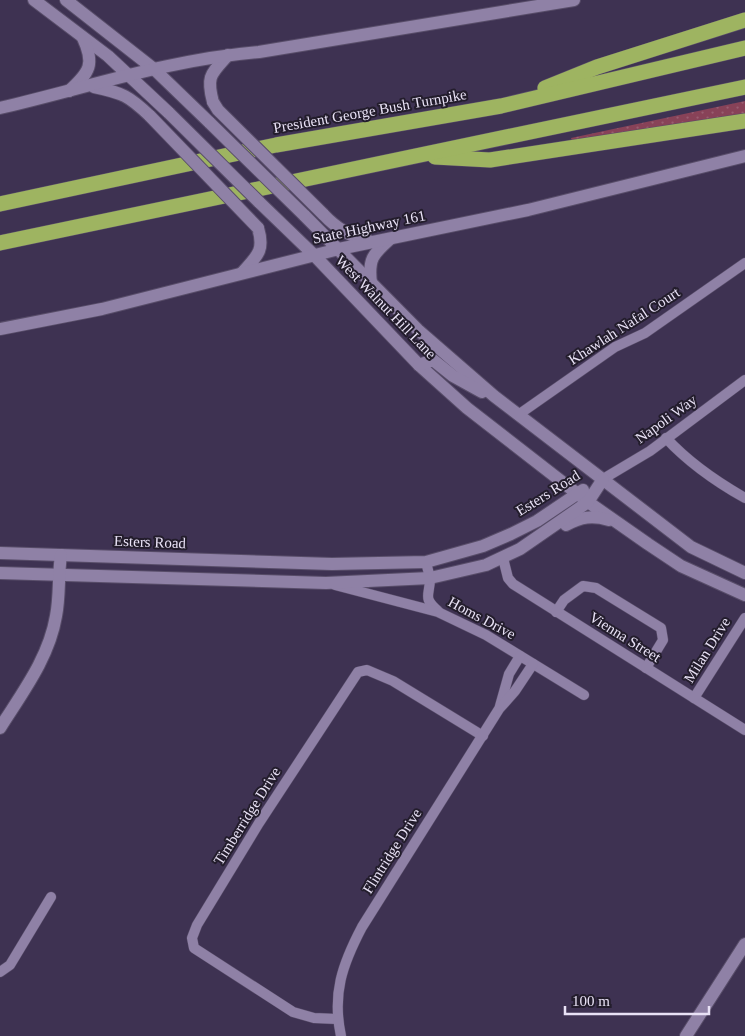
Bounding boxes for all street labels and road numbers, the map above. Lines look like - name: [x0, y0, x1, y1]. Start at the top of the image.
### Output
- street label: President George Bush Turnpike: [272, 86, 468, 136]
- street label: State Highway 161: [311, 207, 427, 247]
- street label: West Walnut Hill Lane: [333, 252, 440, 362]
- street label: Khawlah Nafal Court: [565, 284, 683, 368]
- street label: Napoli Way: [632, 391, 700, 446]
- street label: Esters Road: [513, 467, 583, 519]
- street label: Esters Road: [114, 533, 187, 551]
- street label: Homs Drive: [446, 594, 519, 643]
- street label: Vienna Street: [586, 609, 664, 666]
- street label: Milan Drive: [681, 614, 734, 686]
- street label: Timberridge Drive: [210, 764, 284, 868]
- street label: Flintridge Drive: [359, 805, 425, 896]

